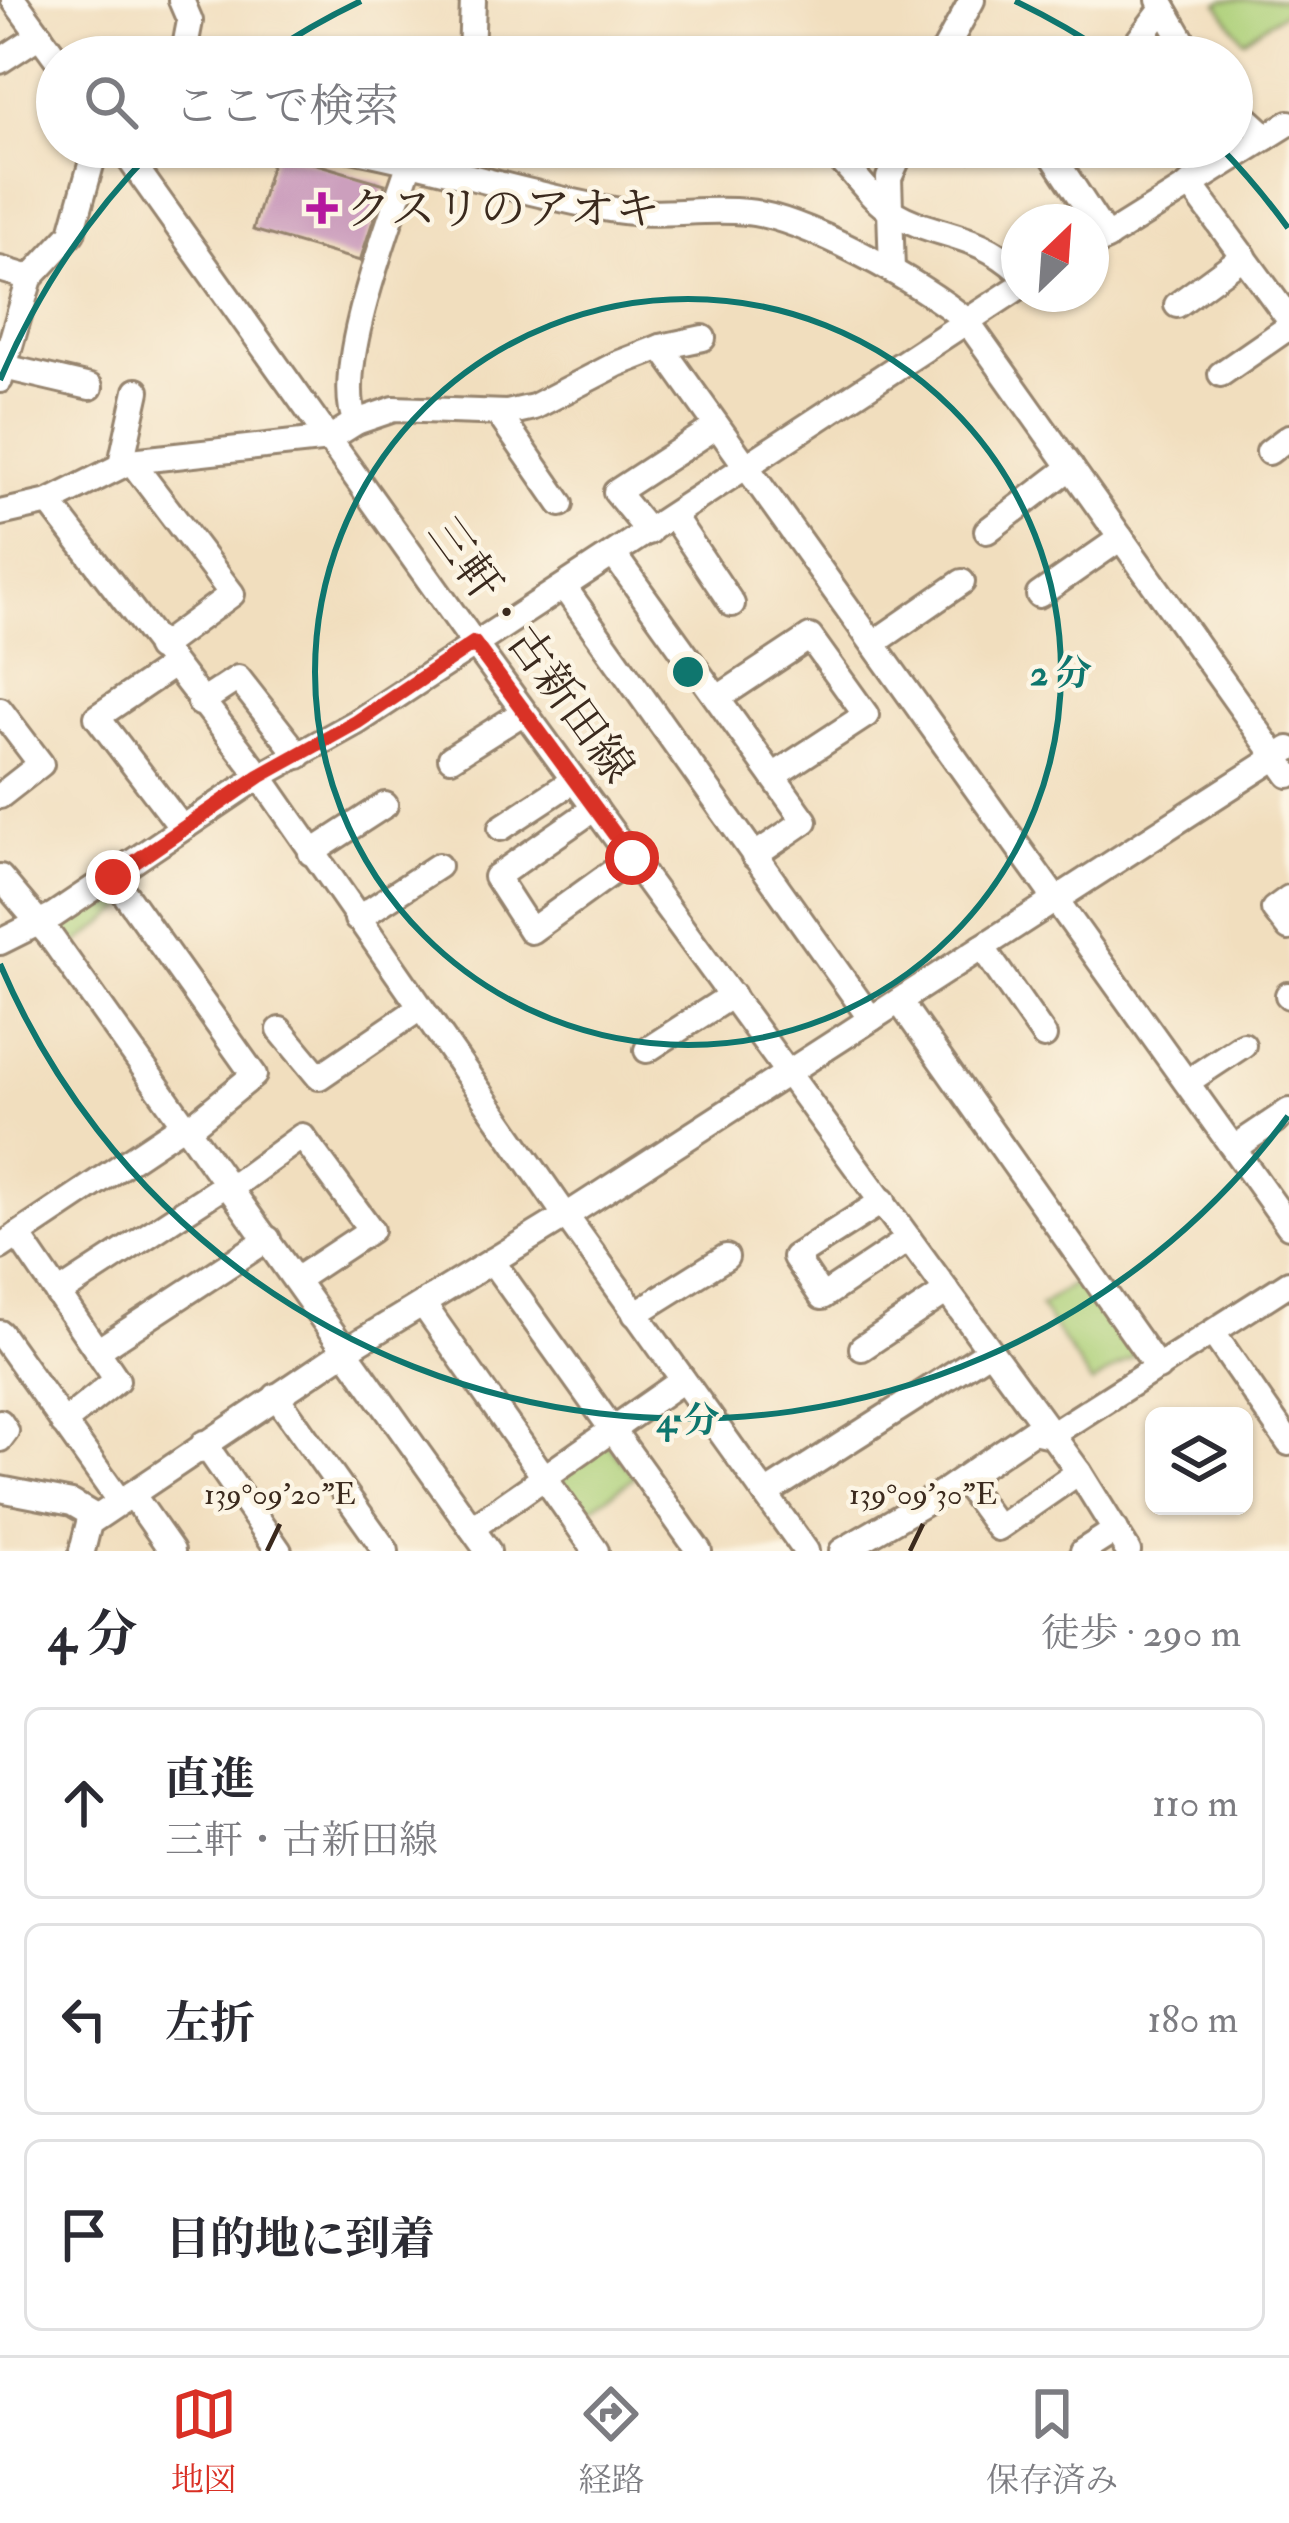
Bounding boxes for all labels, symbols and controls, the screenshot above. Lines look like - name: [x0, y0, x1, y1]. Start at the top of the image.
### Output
- search box: [36, 36, 1253, 168]
- icon: search: [78, 69, 144, 135]
- text: ここで検索: [174, 79, 399, 135]
- place label: クスリのアオキ: [346, 182, 660, 238]
- marker: クスリのアオキ: [309, 195, 335, 221]
- north arrow: [1001, 204, 1109, 312]
- street label: 三軒・古新田線: [415, 506, 646, 794]
- centre of rings: [667, 651, 709, 693]
- text: 2 分: [1030, 651, 1092, 696]
- route start: [605, 831, 659, 885]
- route end: [86, 850, 140, 904]
- text: 4 分: [656, 1398, 719, 1443]
- map controls: [1145, 1407, 1253, 1515]
- button: layers: [1145, 1407, 1253, 1515]
- text: 139°09'20"E: [204, 1476, 356, 1513]
- text: 139°09'30"E: [849, 1476, 997, 1513]
- text: 4 分: [48, 1603, 137, 1667]
- text: 徒歩 · 290 m: [1041, 1609, 1241, 1658]
- text: 直進: [165, 1752, 255, 1808]
- icon: ahead: [51, 1770, 117, 1836]
- text: 110 m: [1152, 1779, 1238, 1828]
- text: 三軒・古新田線: [165, 1816, 438, 1865]
- icon: left: [51, 1986, 117, 2052]
- text: 180 m: [1147, 1995, 1238, 2044]
- text: 左折: [165, 1996, 255, 2052]
- icon: arrive: [51, 2202, 117, 2268]
- text: 目的地に到着: [165, 2212, 435, 2268]
- tab: 地図: [171, 2381, 237, 2501]
- tab: 経路: [578, 2381, 644, 2501]
- tab: 保存済み: [986, 2381, 1118, 2501]

